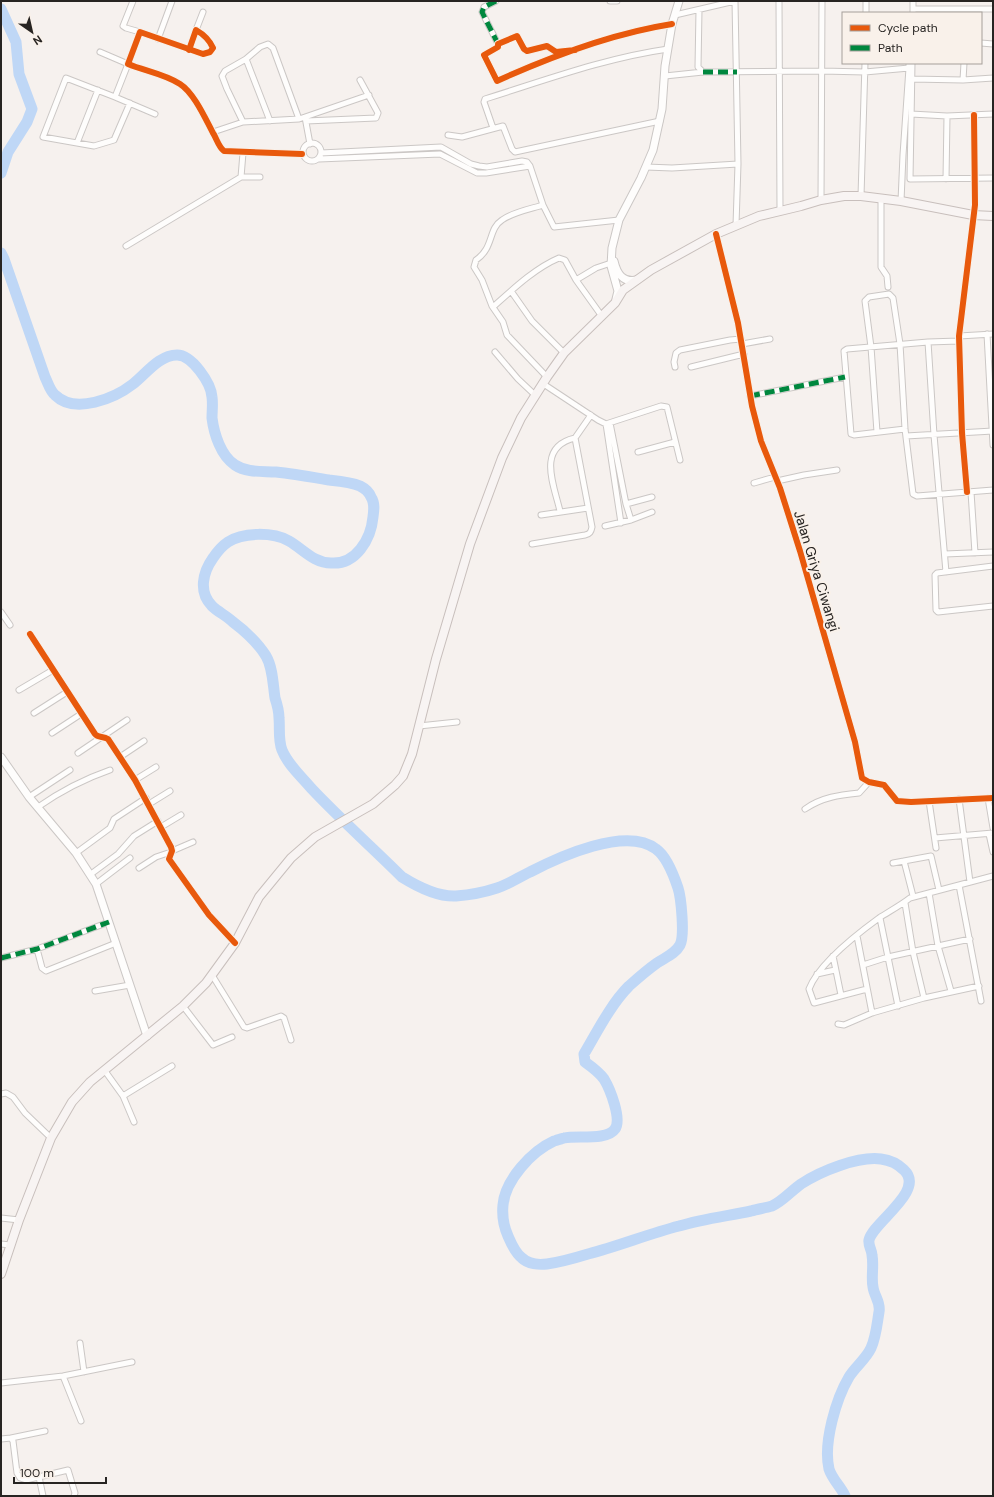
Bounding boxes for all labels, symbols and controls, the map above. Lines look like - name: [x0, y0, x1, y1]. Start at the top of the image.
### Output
- north arrow: [12, 12, 52, 52]
- legend: [842, 12, 982, 64]
- text: Cycle path: [878, 20, 938, 36]
- text: N: [30, 32, 45, 48]
- text: Path: [878, 40, 903, 56]
- street label: Jalan Griya Ciwangi: [790, 508, 844, 634]
- scale bar: [14, 1459, 106, 1485]
- text: 100 m: [20, 1465, 54, 1481]

